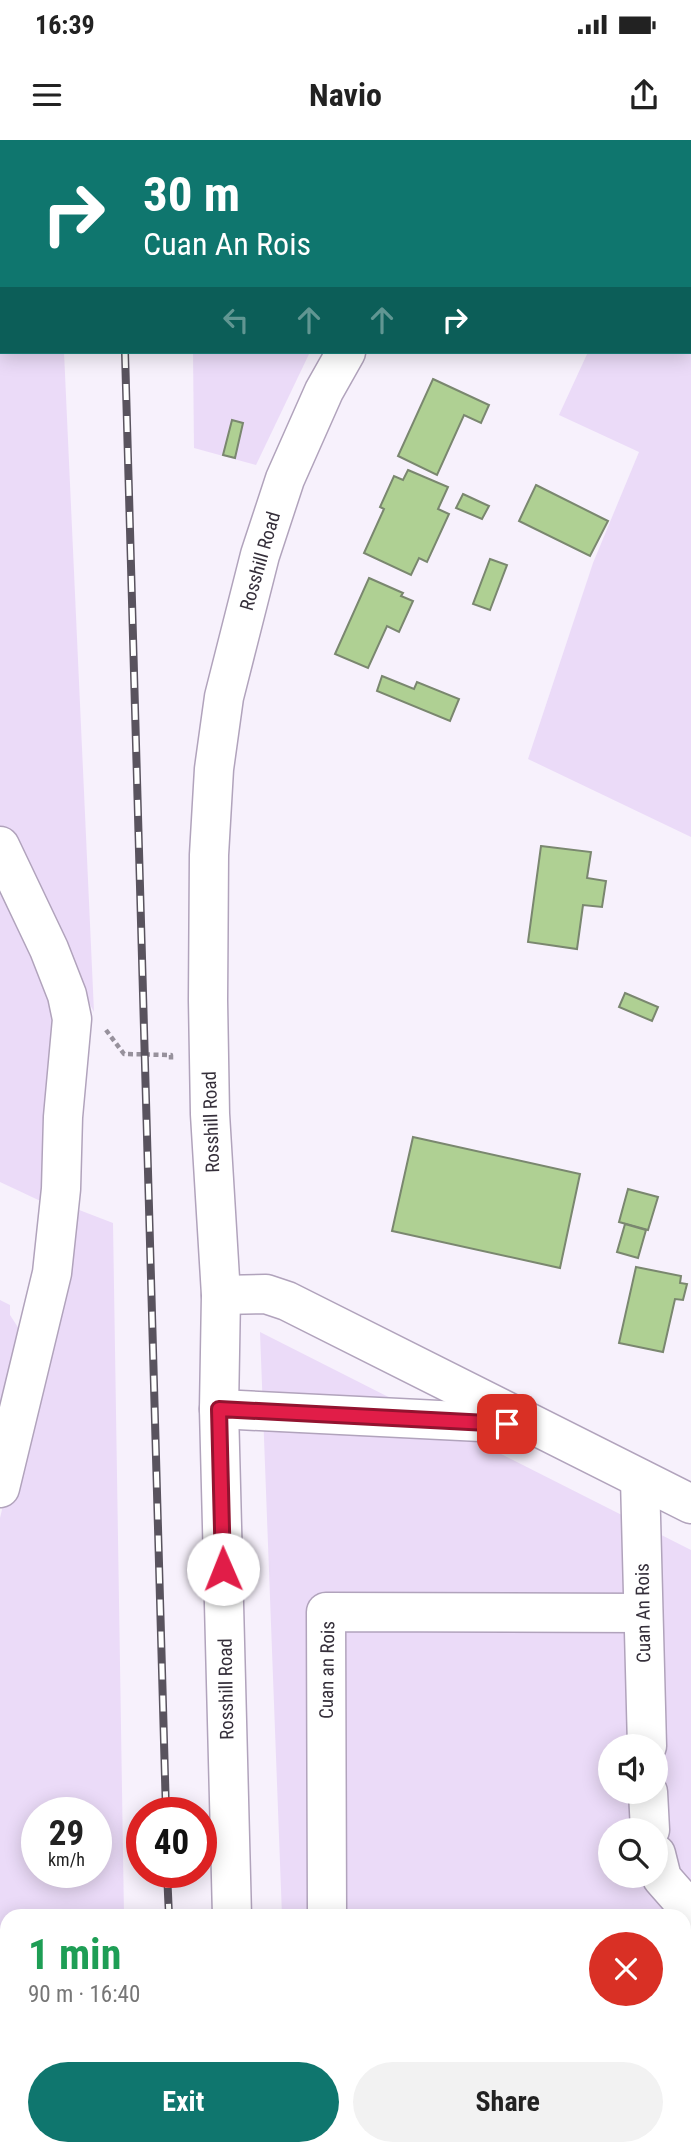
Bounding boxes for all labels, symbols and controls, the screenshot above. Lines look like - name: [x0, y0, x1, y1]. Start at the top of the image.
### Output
- text: 16:39: [35, 10, 95, 40]
- icon: menu: [28, 76, 66, 114]
- text: Navio: [309, 76, 382, 114]
- icon: share: [625, 76, 663, 114]
- text: 30 m: [143, 166, 240, 223]
- icon: right: [28, 168, 119, 259]
- text: Cuan An Rois: [143, 225, 311, 263]
- icon: left: [217, 301, 255, 339]
- icon: ahead: [290, 301, 328, 339]
- icon: ahead: [363, 301, 401, 339]
- icon: right: [436, 301, 474, 339]
- street label: Rosshill Road: [235, 509, 285, 613]
- street label: Rosshill Road: [198, 1071, 224, 1173]
- pin: [477, 1394, 537, 1454]
- icon: arrive: [488, 1405, 526, 1443]
- position arrow: [186, 1532, 260, 1606]
- street label: Cuan An Rois: [631, 1563, 655, 1663]
- street label: Cuan an Rois: [315, 1621, 339, 1719]
- street label: Rosshill Road: [214, 1638, 238, 1740]
- map controls: [598, 1734, 668, 1888]
- button: sound: [598, 1734, 668, 1804]
- speed limit sign: 40: [126, 1797, 217, 1888]
- text: 29: [49, 1813, 84, 1854]
- button: search: [598, 1818, 668, 1888]
- text: km/h: [48, 1849, 85, 1870]
- text: 1 min: [28, 1930, 121, 1979]
- button: close: [589, 1932, 663, 2006]
- text: 90 m · 16:40: [28, 1981, 140, 2008]
- button: Exit: [28, 2062, 339, 2142]
- button: Share: [353, 2062, 663, 2142]

